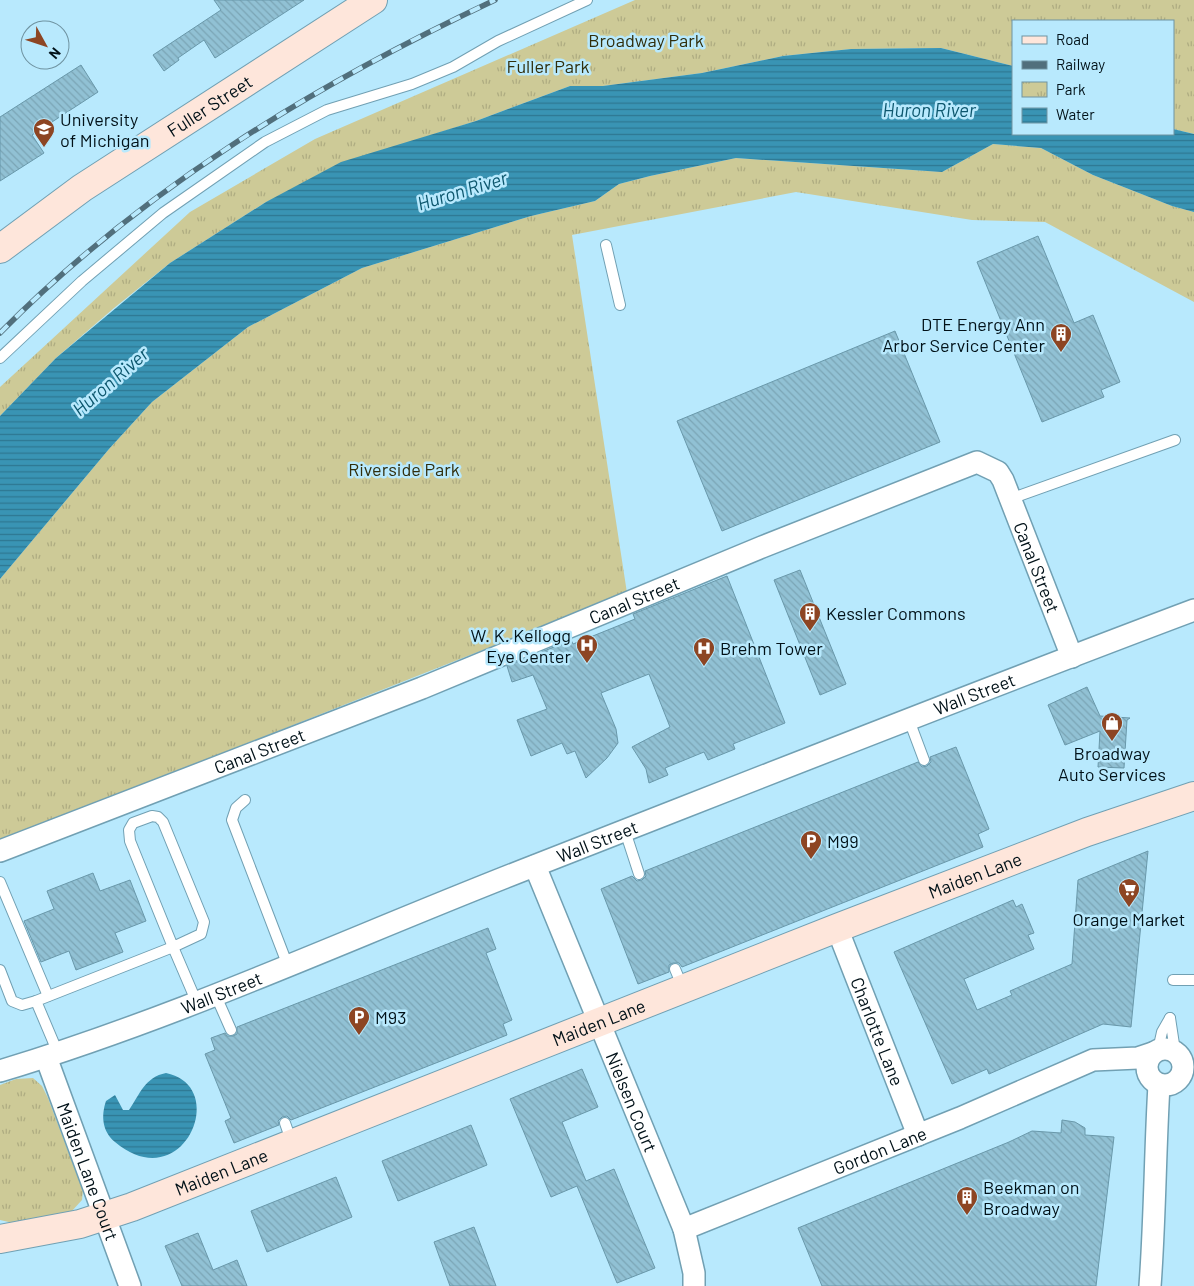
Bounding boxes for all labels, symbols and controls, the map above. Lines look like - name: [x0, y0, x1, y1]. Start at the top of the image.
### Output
- north arrow: [20, 20, 70, 70]
- legend: [1012, 20, 1174, 135]
- park label: Broadway Park: [588, 29, 704, 51]
- text: Road: [1056, 30, 1089, 48]
- text: N: [46, 45, 65, 63]
- park label: Fuller Park: [507, 55, 590, 77]
- text: Railway: [1056, 55, 1105, 73]
- street label: Fuller Street: [163, 70, 256, 141]
- text: Park: [1056, 80, 1086, 98]
- water label: Huron River: [882, 98, 977, 121]
- text: Water: [1056, 105, 1095, 123]
- place label: University of Michigan: [60, 108, 149, 151]
- school or university icon: University of Michigan: [32, 117, 56, 148]
- water label: Huron River: [414, 165, 511, 215]
- place label: DTE Energy Ann Arbor Service Center: [882, 313, 1045, 356]
- building icon: DTE Energy Ann Arbor Service Center: [1049, 322, 1073, 353]
- water label: Huron River: [67, 341, 154, 420]
- park label: Riverside Park: [348, 458, 460, 480]
- street label: Canal Street: [1009, 519, 1065, 616]
- street label: Canal Street: [586, 572, 683, 629]
- building icon: Kessler Commons: [798, 601, 822, 632]
- place label: Kessler Commons: [826, 602, 966, 624]
- place label: W. K. Kellogg Eye Center: [470, 624, 571, 667]
- hospital icon: W. K. Kellogg Eye Center: [575, 633, 599, 664]
- hospital icon: Brehm Tower: [692, 636, 716, 667]
- place label: Brehm Tower: [720, 637, 823, 659]
- street label: Wall Street: [931, 668, 1018, 720]
- shop icon: Broadway Auto Services: [1100, 711, 1124, 742]
- street label: Canal Street: [211, 723, 308, 778]
- place label: Broadway Auto Services: [1058, 742, 1166, 785]
- street label: Wall Street: [553, 815, 641, 867]
- parking icon: M99: [799, 829, 823, 860]
- place label: M99: [827, 830, 859, 852]
- street label: Maiden Lane: [925, 847, 1025, 903]
- supermarket icon: Orange Market: [1117, 877, 1141, 908]
- place label: Orange Market: [1073, 908, 1185, 930]
- street label: Wall Street: [178, 967, 265, 1018]
- street label: Charlotte Lane: [846, 974, 909, 1089]
- street label: Maiden Lane: [549, 994, 648, 1051]
- parking icon: M93: [347, 1005, 371, 1036]
- place label: M93: [375, 1006, 407, 1028]
- street label: Nielsen Court: [602, 1049, 662, 1155]
- street label: Maiden Lane Court: [53, 1099, 123, 1244]
- street label: Gordon Lane: [830, 1122, 930, 1179]
- street label: Maiden Lane: [172, 1143, 271, 1200]
- place label: Beekman on Broadway: [983, 1176, 1079, 1219]
- building icon: Beekman on Broadway: [955, 1185, 979, 1216]

